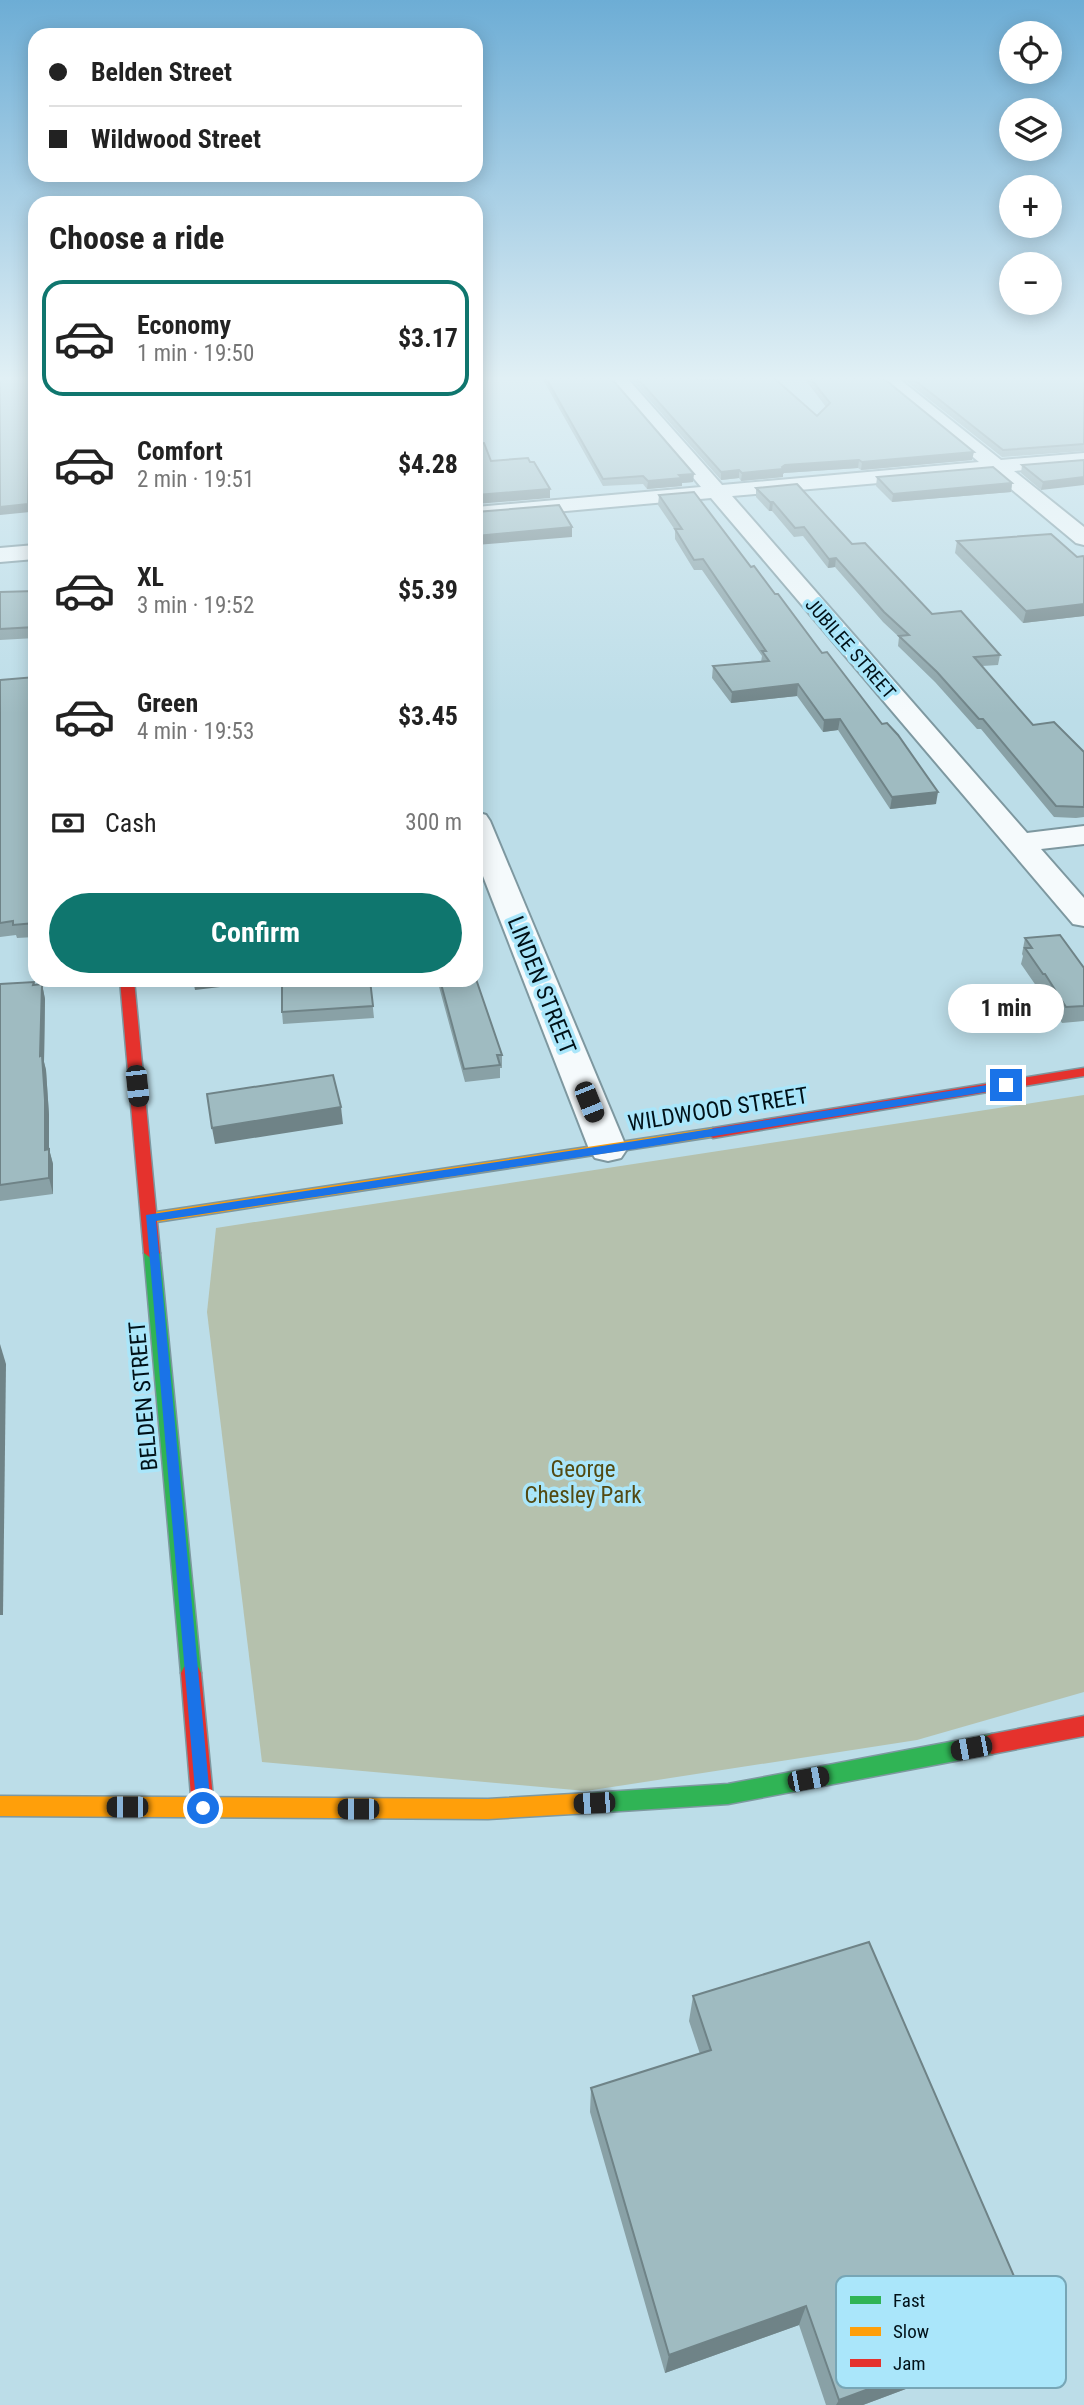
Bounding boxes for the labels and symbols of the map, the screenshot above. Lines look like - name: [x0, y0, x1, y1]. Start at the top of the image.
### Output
- street label: JUBILEE STREET: [801, 593, 901, 704]
- street label: LINDEN STREET: [502, 912, 581, 1058]
- callout: 1 min: [948, 984, 1064, 1032]
- car: [125, 1064, 150, 1108]
- route end: [990, 1069, 1022, 1101]
- car: [572, 1079, 607, 1125]
- street label: WILDWOOD STREET: [626, 1082, 810, 1137]
- street label: BELDEN STREET: [124, 1320, 163, 1472]
- park label: George Chesley Park: [524, 1456, 642, 1509]
- car: [949, 1734, 994, 1762]
- car: [786, 1765, 831, 1793]
- car: [573, 1791, 616, 1815]
- route start: [187, 1792, 219, 1824]
- car: [107, 1797, 149, 1818]
- car: [338, 1799, 380, 1820]
- legend: [836, 2276, 1066, 2388]
- text: Fast: [893, 2289, 925, 2312]
- text: Slow: [893, 2320, 929, 2343]
- text: Jam: [893, 2352, 926, 2375]

